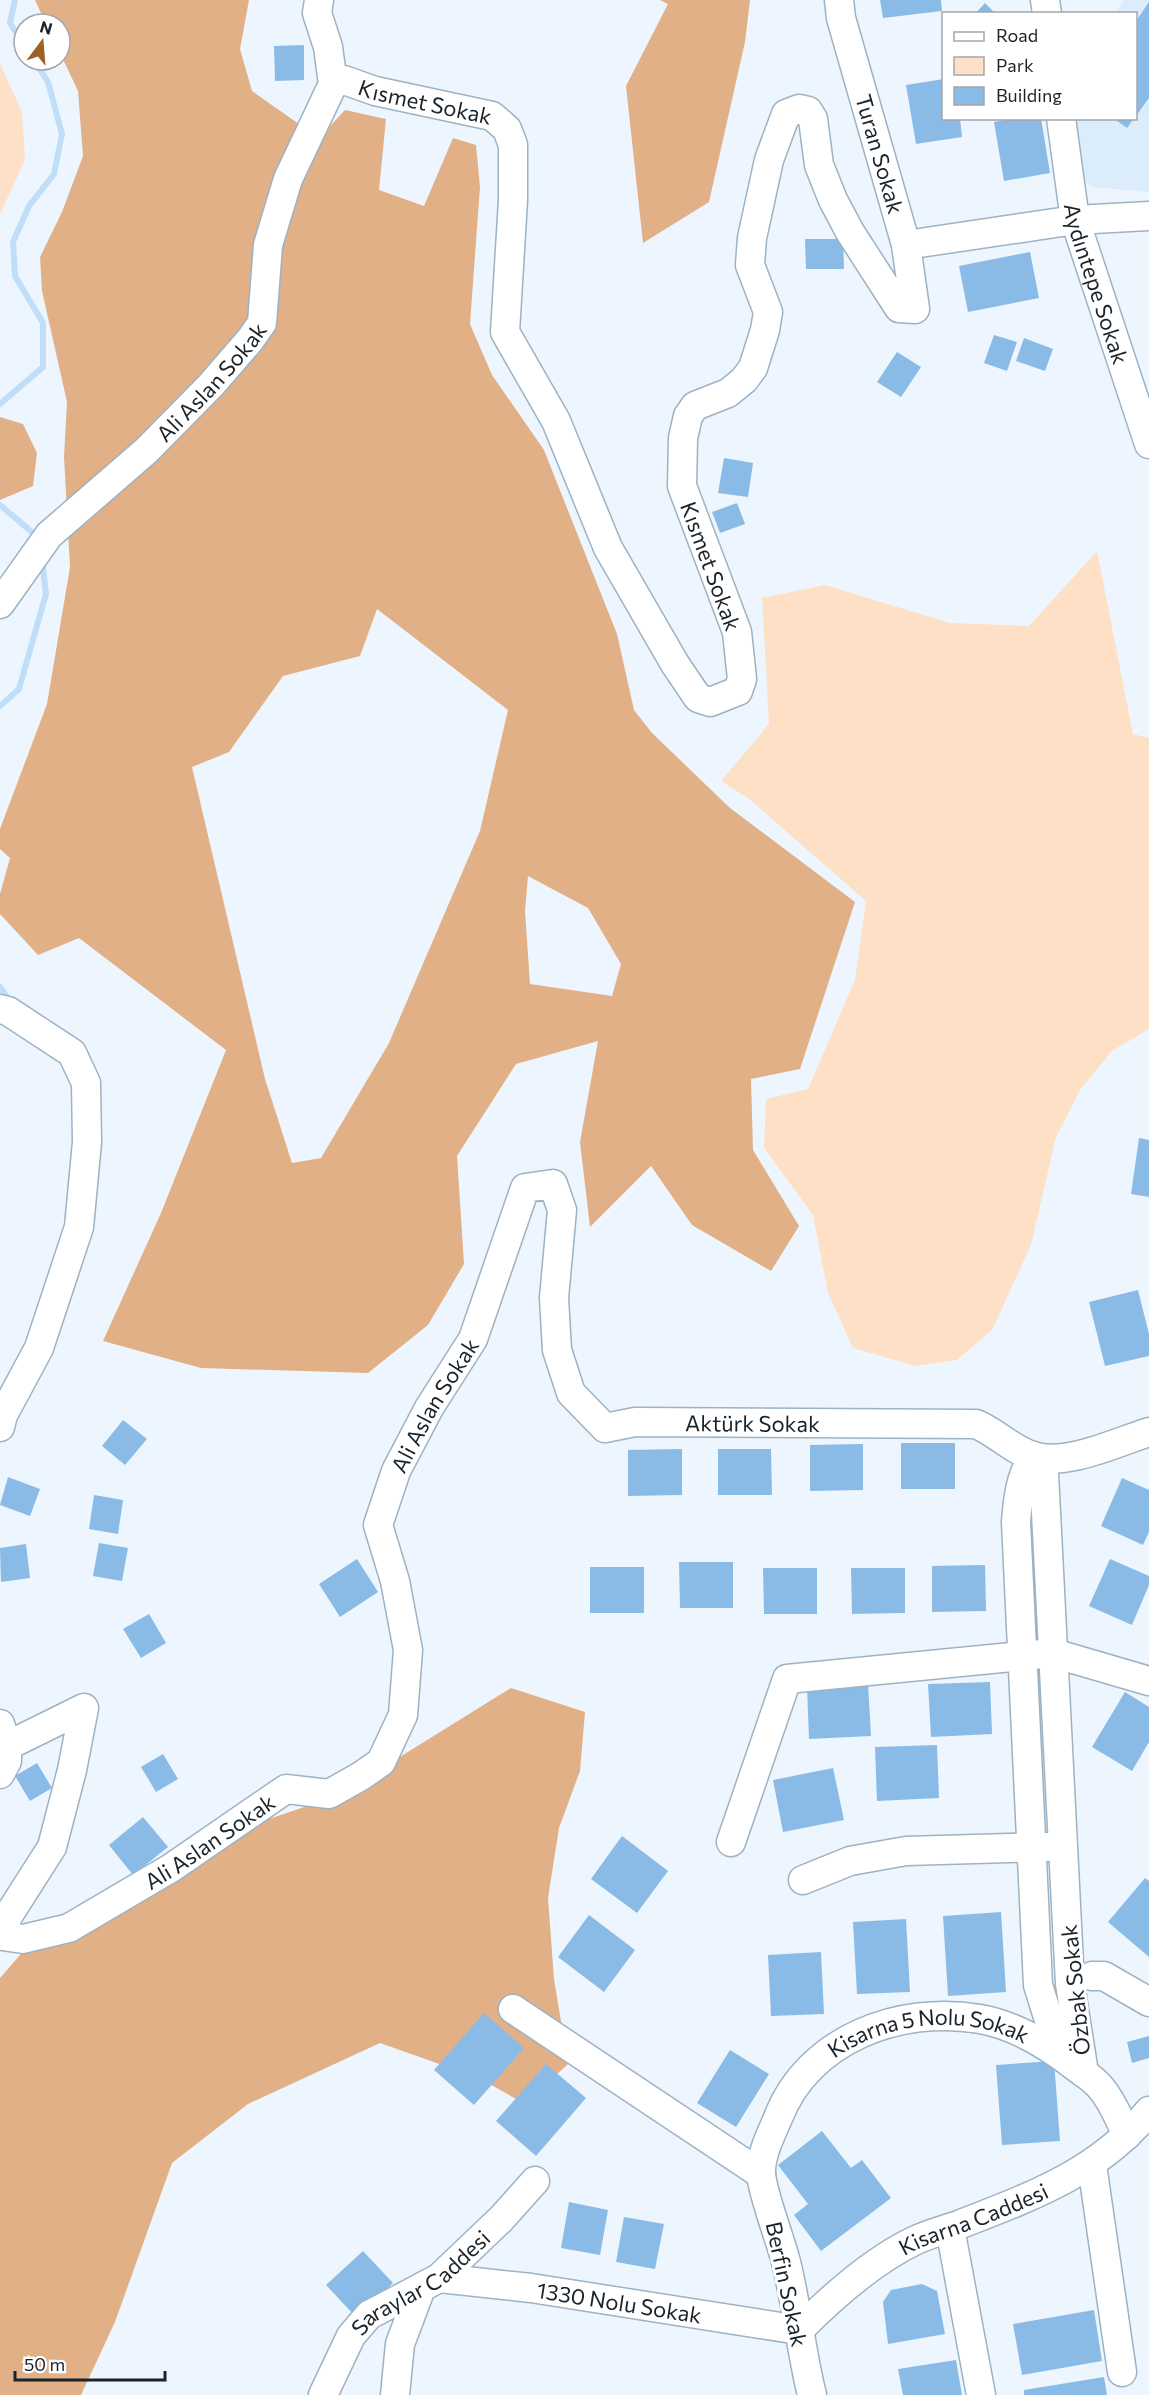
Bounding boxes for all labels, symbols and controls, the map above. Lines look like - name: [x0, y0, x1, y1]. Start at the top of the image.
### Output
- north arrow: [12, 12, 72, 72]
- legend: [942, 12, 1137, 120]
- text: N: [38, 16, 55, 38]
- text: Road: [996, 24, 1038, 46]
- text: Park: [996, 54, 1034, 76]
- street label: Kısmet Sokak: [355, 73, 495, 129]
- text: Building: [996, 84, 1062, 106]
- street label: Turan Sokak: [850, 91, 910, 217]
- street label: Aydıntepe Sokak: [1059, 202, 1135, 367]
- street label: Ali Aslan Sokak: [150, 317, 272, 447]
- street label: Kısmet Sokak: [675, 498, 747, 634]
- street label: Ali Aslan Sokak: [384, 1333, 484, 1477]
- street label: Aktürk Sokak: [685, 1409, 820, 1437]
- street label: Ali Aslan Sokak: [139, 1788, 280, 1894]
- street label: Özbak Sokak: [1055, 1923, 1095, 2057]
- street label: Kisarna 5 Nolu Sokak: [822, 2002, 1034, 2063]
- street label: Kisarna Caddesi: [893, 2176, 1052, 2260]
- street label: Berfin Sokak: [761, 2219, 813, 2349]
- street label: Saraylar Caddesi: [345, 2224, 495, 2340]
- street label: 1330 Nolu Sokak: [535, 2276, 704, 2328]
- scale bar: [15, 2344, 165, 2382]
- text: 50 m: [24, 2353, 65, 2375]

